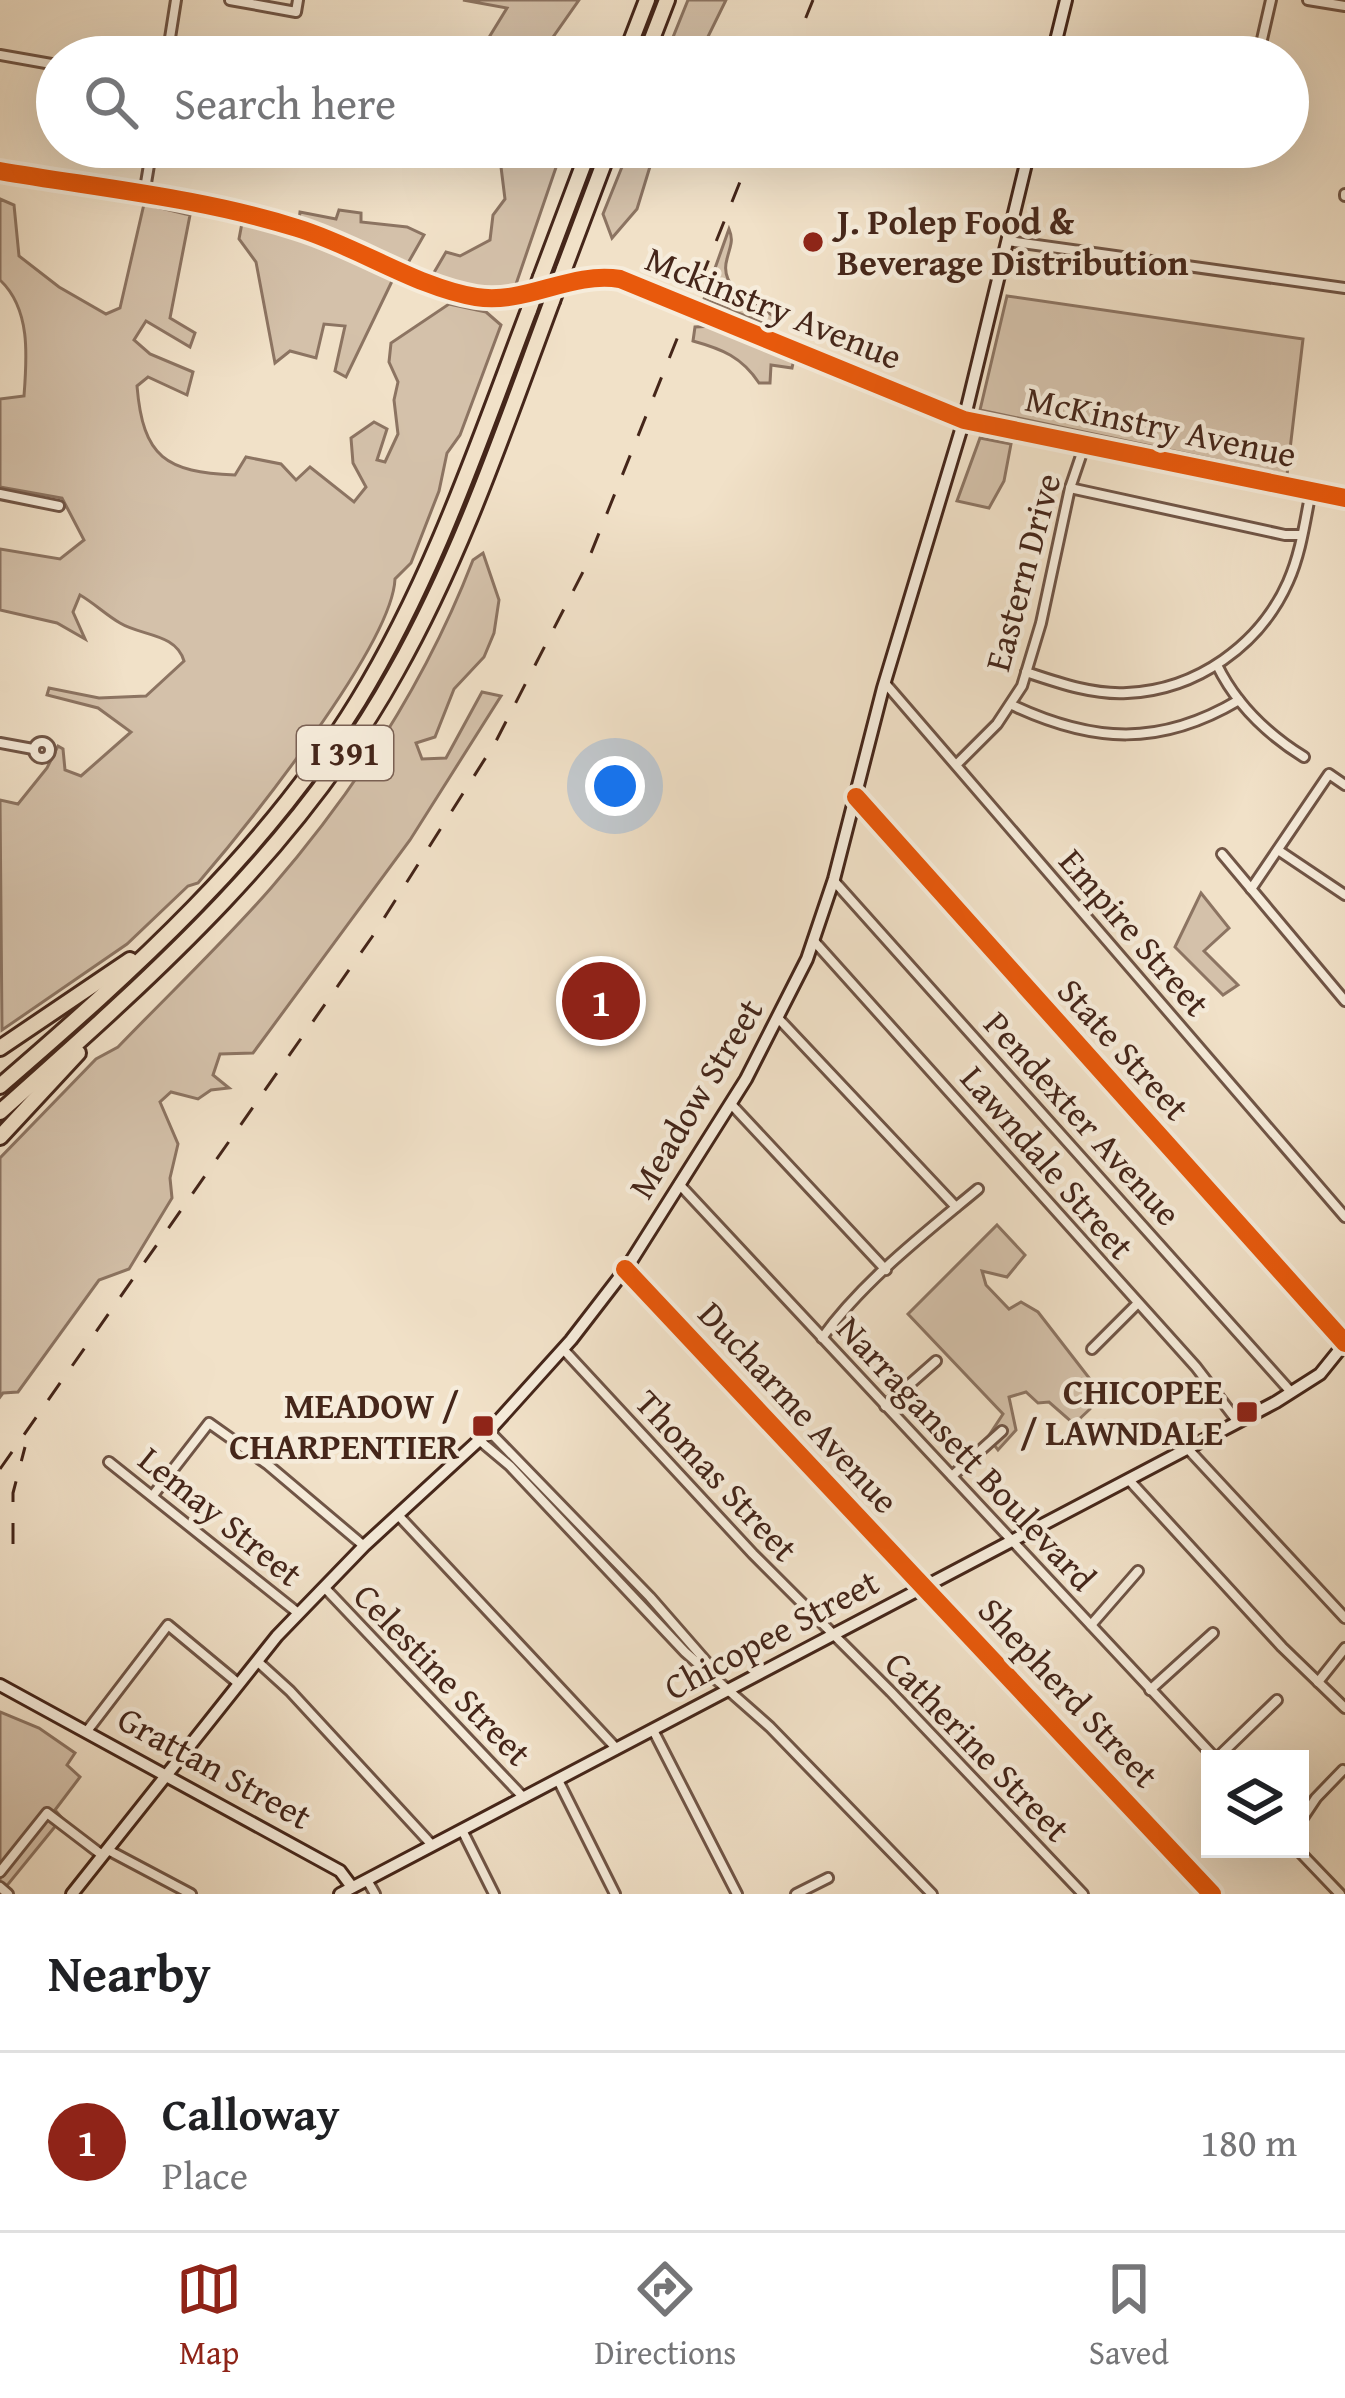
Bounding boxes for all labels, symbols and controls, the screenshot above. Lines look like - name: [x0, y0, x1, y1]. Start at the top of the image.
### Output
- search box: [36, 36, 1309, 168]
- icon: search: [78, 69, 144, 135]
- text: Search here: [174, 70, 396, 135]
- place label: J. Polep Food & Beverage Distribution: [831, 194, 1188, 288]
- marker: J. Polep Food & Beverage Distribution: [800, 229, 826, 255]
- street label: Mckinstry Avenue: [638, 231, 910, 382]
- street label: McKinstry Avenue: [1021, 371, 1301, 480]
- street label: Eastern Drive: [970, 467, 1073, 677]
- road number: I 391: [297, 726, 393, 780]
- your location: [585, 756, 645, 816]
- street label: Empire Street: [1047, 836, 1224, 1028]
- pin: 1: [562, 956, 640, 1046]
- street label: State Street: [1046, 966, 1203, 1132]
- street label: Meadow Street: [614, 987, 775, 1208]
- street label: Pendexter Avenue: [972, 998, 1195, 1237]
- street label: Lawndale Street: [949, 1053, 1148, 1271]
- street label: Ducharme Avenue: [687, 1289, 912, 1525]
- street label: Narragansett Boulevard: [825, 1303, 1109, 1602]
- place label: CHICOPEE / LAWNDALE: [1020, 1364, 1223, 1458]
- street label: Thomas Street: [623, 1377, 811, 1573]
- place label: MEADOW / CHARPENTIER: [229, 1378, 460, 1472]
- marker: CHICOPEE / LAWNDALE: [1234, 1399, 1260, 1425]
- marker: MEADOW / CHARPENTIER: [470, 1413, 496, 1439]
- street label: Lemay Street: [128, 1433, 315, 1599]
- street label: Chicopee Street: [654, 1555, 888, 1712]
- street label: Celestine Street: [342, 1570, 545, 1777]
- street label: Shepherd Street: [967, 1584, 1172, 1799]
- street label: Catherine Street: [873, 1638, 1084, 1853]
- street label: Grattan Street: [109, 1691, 322, 1842]
- map controls: [1201, 1750, 1309, 1858]
- button: layers: [1201, 1750, 1309, 1858]
- text: Nearby: [48, 1935, 211, 2010]
- text: Calloway: [162, 2081, 340, 2146]
- text: 1: [77, 2113, 97, 2170]
- text: 180 m: [1200, 2113, 1297, 2170]
- text: Place: [162, 2146, 248, 2203]
- tab: Map: [176, 2256, 242, 2376]
- tab: Directions: [595, 2256, 736, 2376]
- tab: Saved: [1089, 2256, 1169, 2376]

